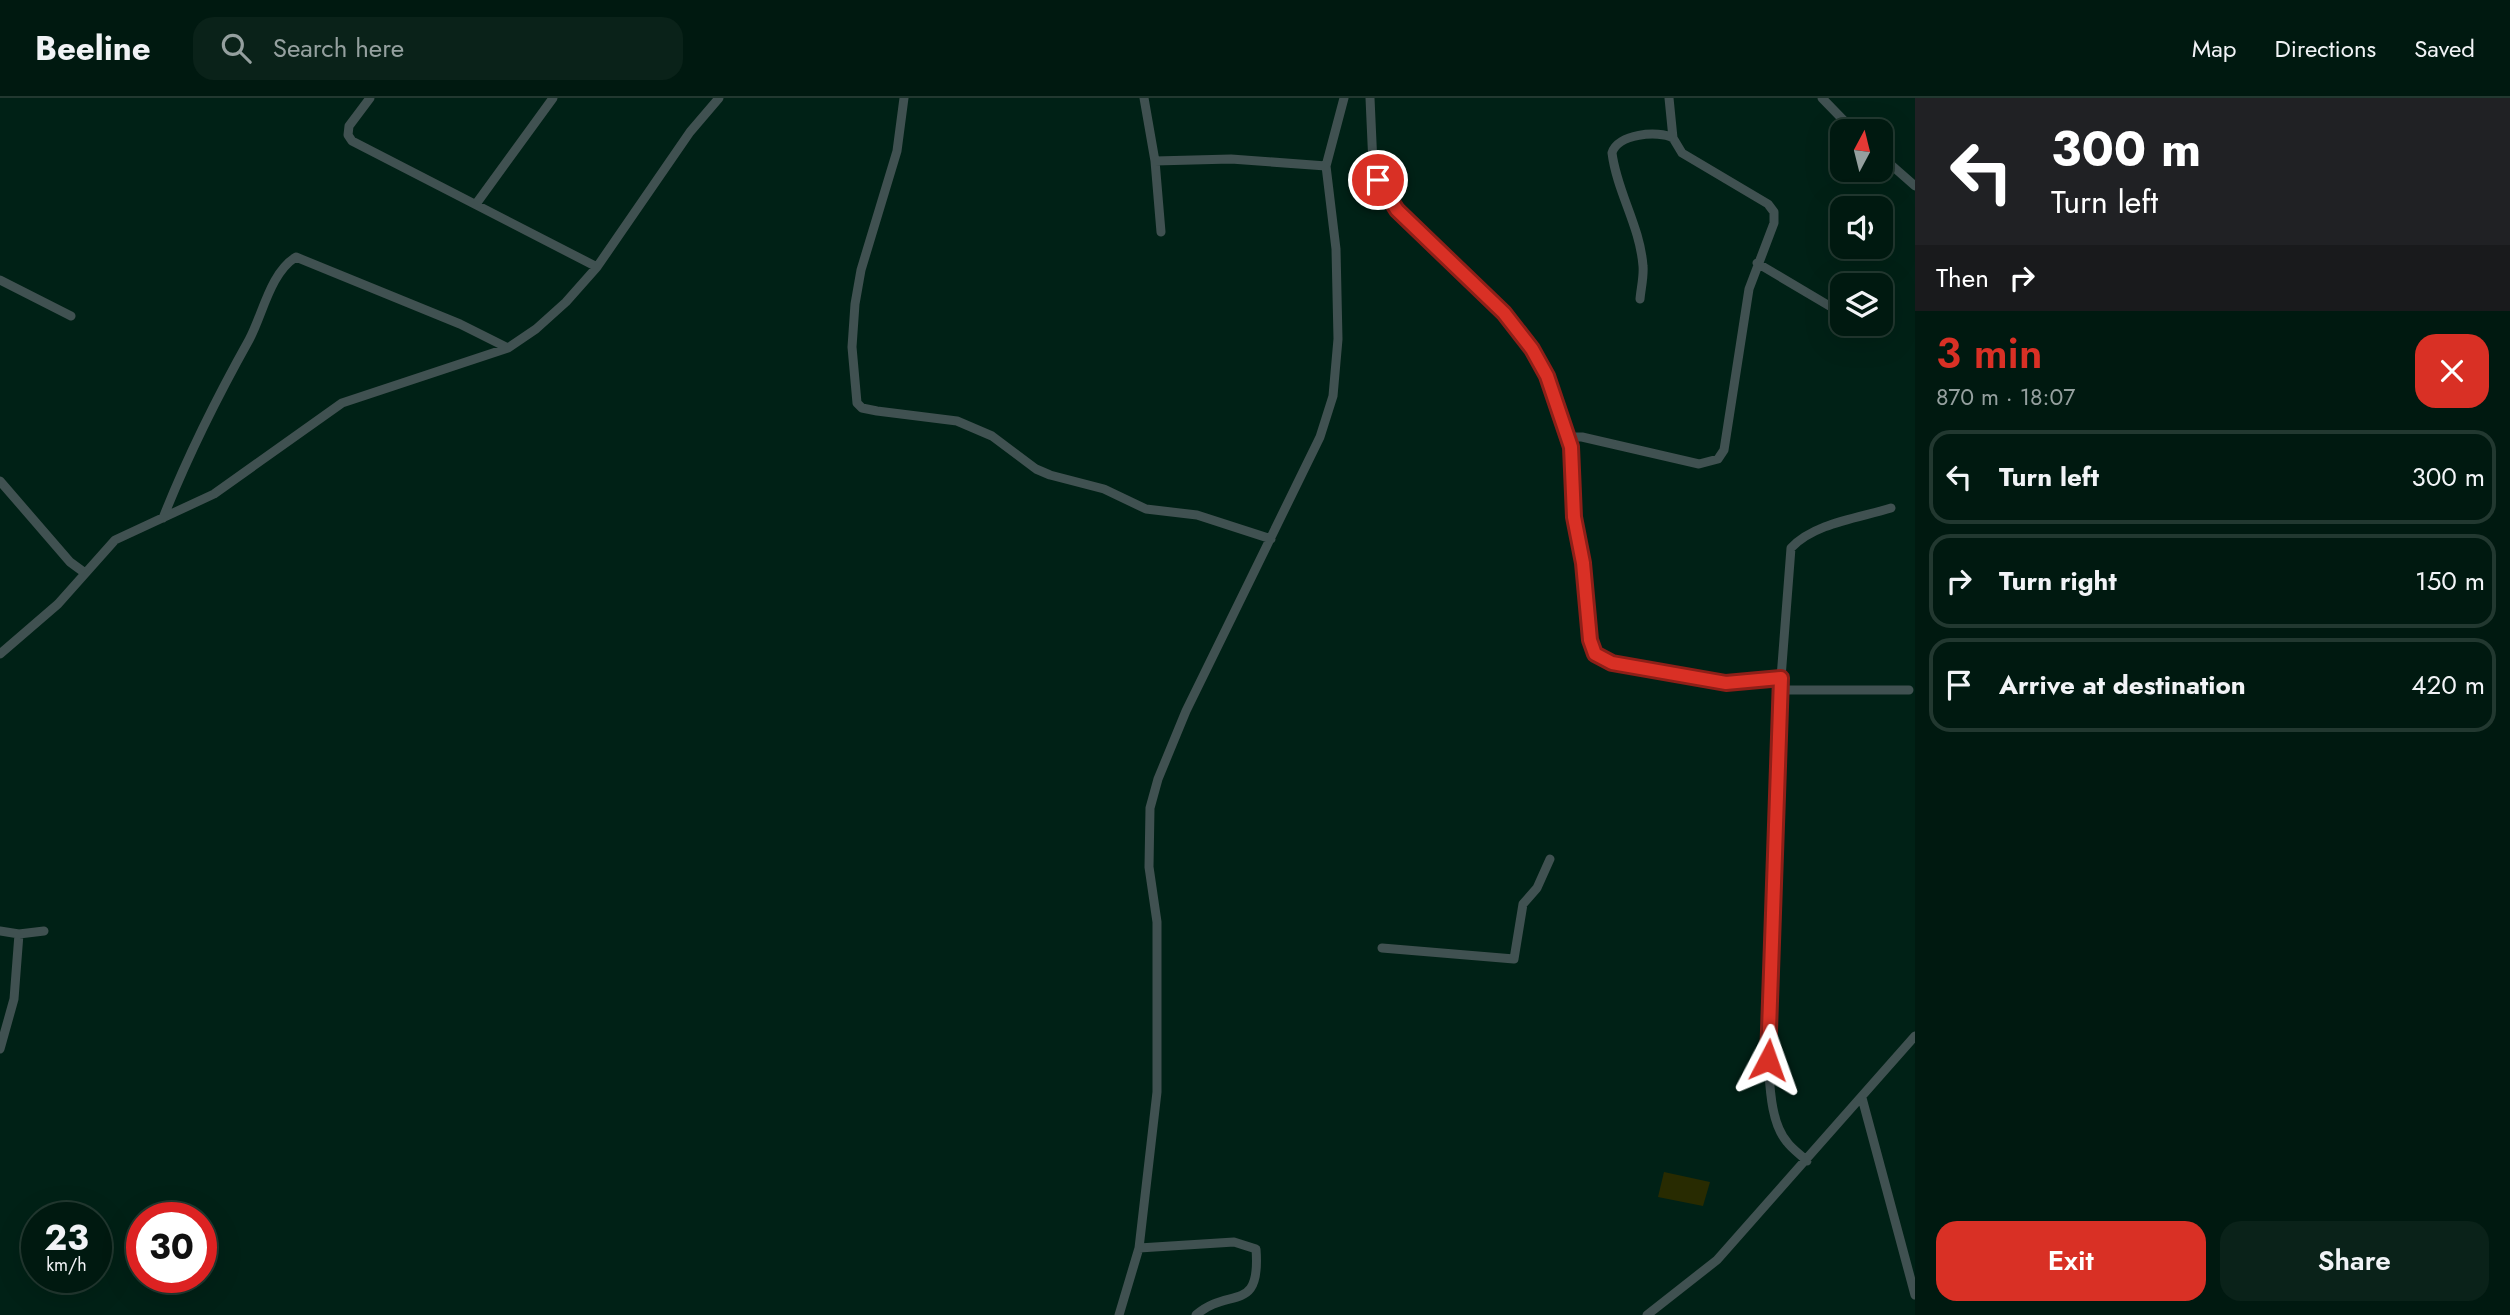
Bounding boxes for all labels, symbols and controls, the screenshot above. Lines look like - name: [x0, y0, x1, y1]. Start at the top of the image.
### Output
- search box: [193, 17, 683, 80]
- text: Beeline: [35, 25, 151, 72]
- icon: search: [217, 29, 255, 67]
- text: Search here: [273, 29, 404, 67]
- text: Map: [2192, 31, 2237, 66]
- text: Directions: [2275, 31, 2376, 66]
- text: Saved: [2414, 31, 2475, 66]
- text: 300 m: [2051, 114, 2201, 184]
- north arrow: [1830, 119, 1894, 182]
- map controls: [1830, 119, 1893, 336]
- icon: left: [1936, 126, 2027, 217]
- pin: [1348, 150, 1408, 210]
- icon: arrive: [1359, 161, 1397, 199]
- text: Turn left: [2051, 179, 2158, 225]
- button: sound: [1830, 196, 1893, 259]
- text: Then: [1936, 259, 1989, 297]
- icon: right: [2003, 259, 2041, 297]
- button: layers: [1830, 273, 1893, 336]
- text: 3 min: [1936, 323, 2042, 384]
- button: close: [2415, 334, 2489, 408]
- text: 870 m · 18:07: [1936, 380, 2075, 414]
- icon: left: [1940, 458, 1978, 496]
- text: Turn left: [1999, 458, 2099, 496]
- text: 300 m: [2412, 458, 2485, 496]
- icon: right: [1940, 562, 1978, 600]
- text: Turn right: [1999, 562, 2117, 600]
- text: 150 m: [2415, 562, 2485, 600]
- icon: arrive: [1940, 666, 1978, 704]
- text: Arrive at destination: [1999, 666, 2246, 704]
- text: 420 m: [2411, 666, 2485, 704]
- position arrow: [1731, 1023, 1805, 1097]
- speed limit sign: 30: [126, 1202, 217, 1293]
- text: 23: [44, 1213, 89, 1263]
- button: Exit: [1936, 1221, 2206, 1301]
- button: Share: [2220, 1221, 2489, 1301]
- text: km/h: [46, 1252, 87, 1278]

